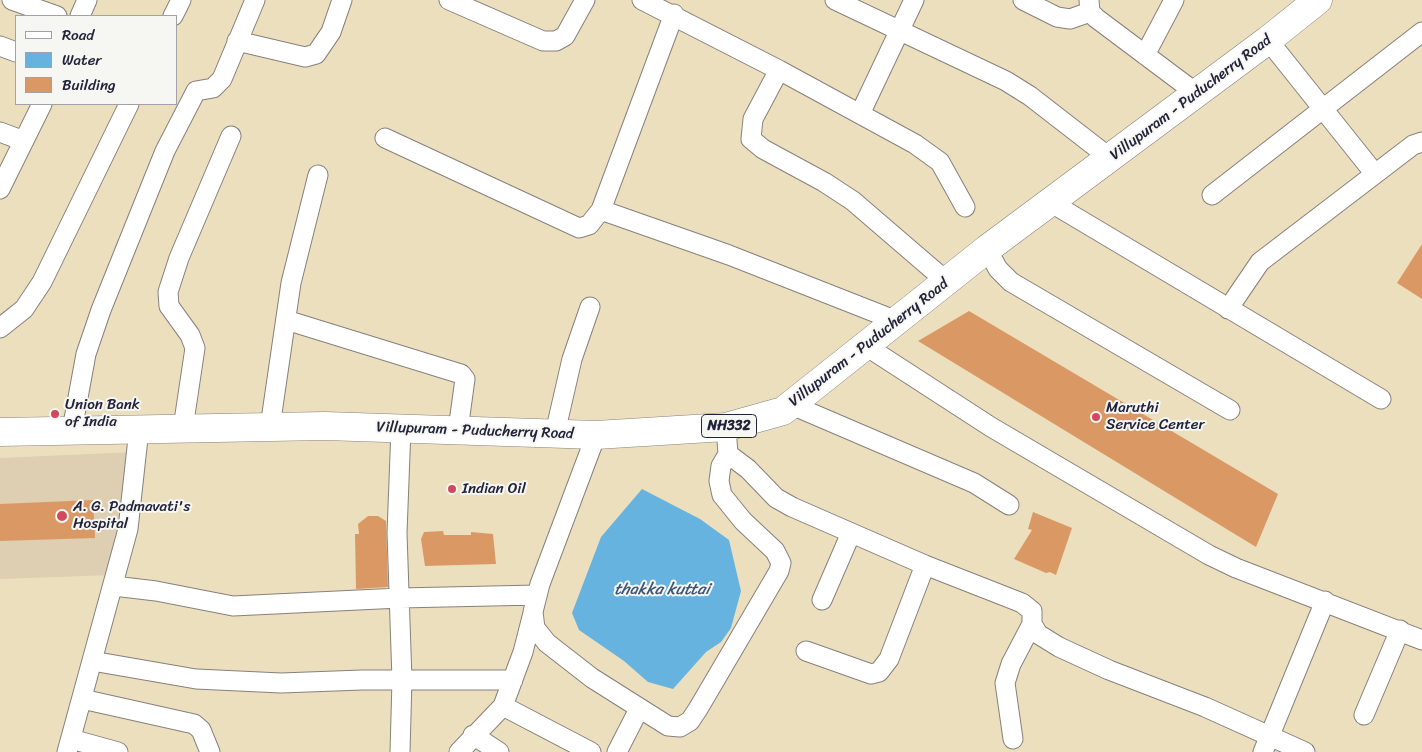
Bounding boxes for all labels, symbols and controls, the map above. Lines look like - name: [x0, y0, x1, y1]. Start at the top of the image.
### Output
- legend: [15, 15, 178, 105]
- text: Road: [62, 22, 94, 48]
- street label: Villupuram - Puducherry Road: [1107, 31, 1275, 165]
- text: Water: [62, 47, 102, 73]
- text: Building: [62, 72, 116, 98]
- street label: Villupuram - Puducherry Road: [786, 275, 952, 411]
- place label: Union Bank of India: [65, 396, 140, 431]
- place label: Maruthi Service Center: [1106, 399, 1205, 434]
- marker: Union Bank of India: [49, 408, 61, 420]
- marker: Maruthi Service Center: [1090, 411, 1102, 423]
- road number: NH332: [702, 414, 756, 438]
- street label: Villupuram - Puducherry Road: [376, 419, 574, 443]
- place label: Indian Oil: [462, 480, 526, 498]
- marker: Indian Oil: [446, 483, 458, 495]
- place label: A. G. Padmavati's Hospital: [73, 498, 190, 533]
- marker: A. G. Padmavati's Hospital: [55, 509, 69, 523]
- water label: thakka kuttai: [614, 580, 710, 600]

